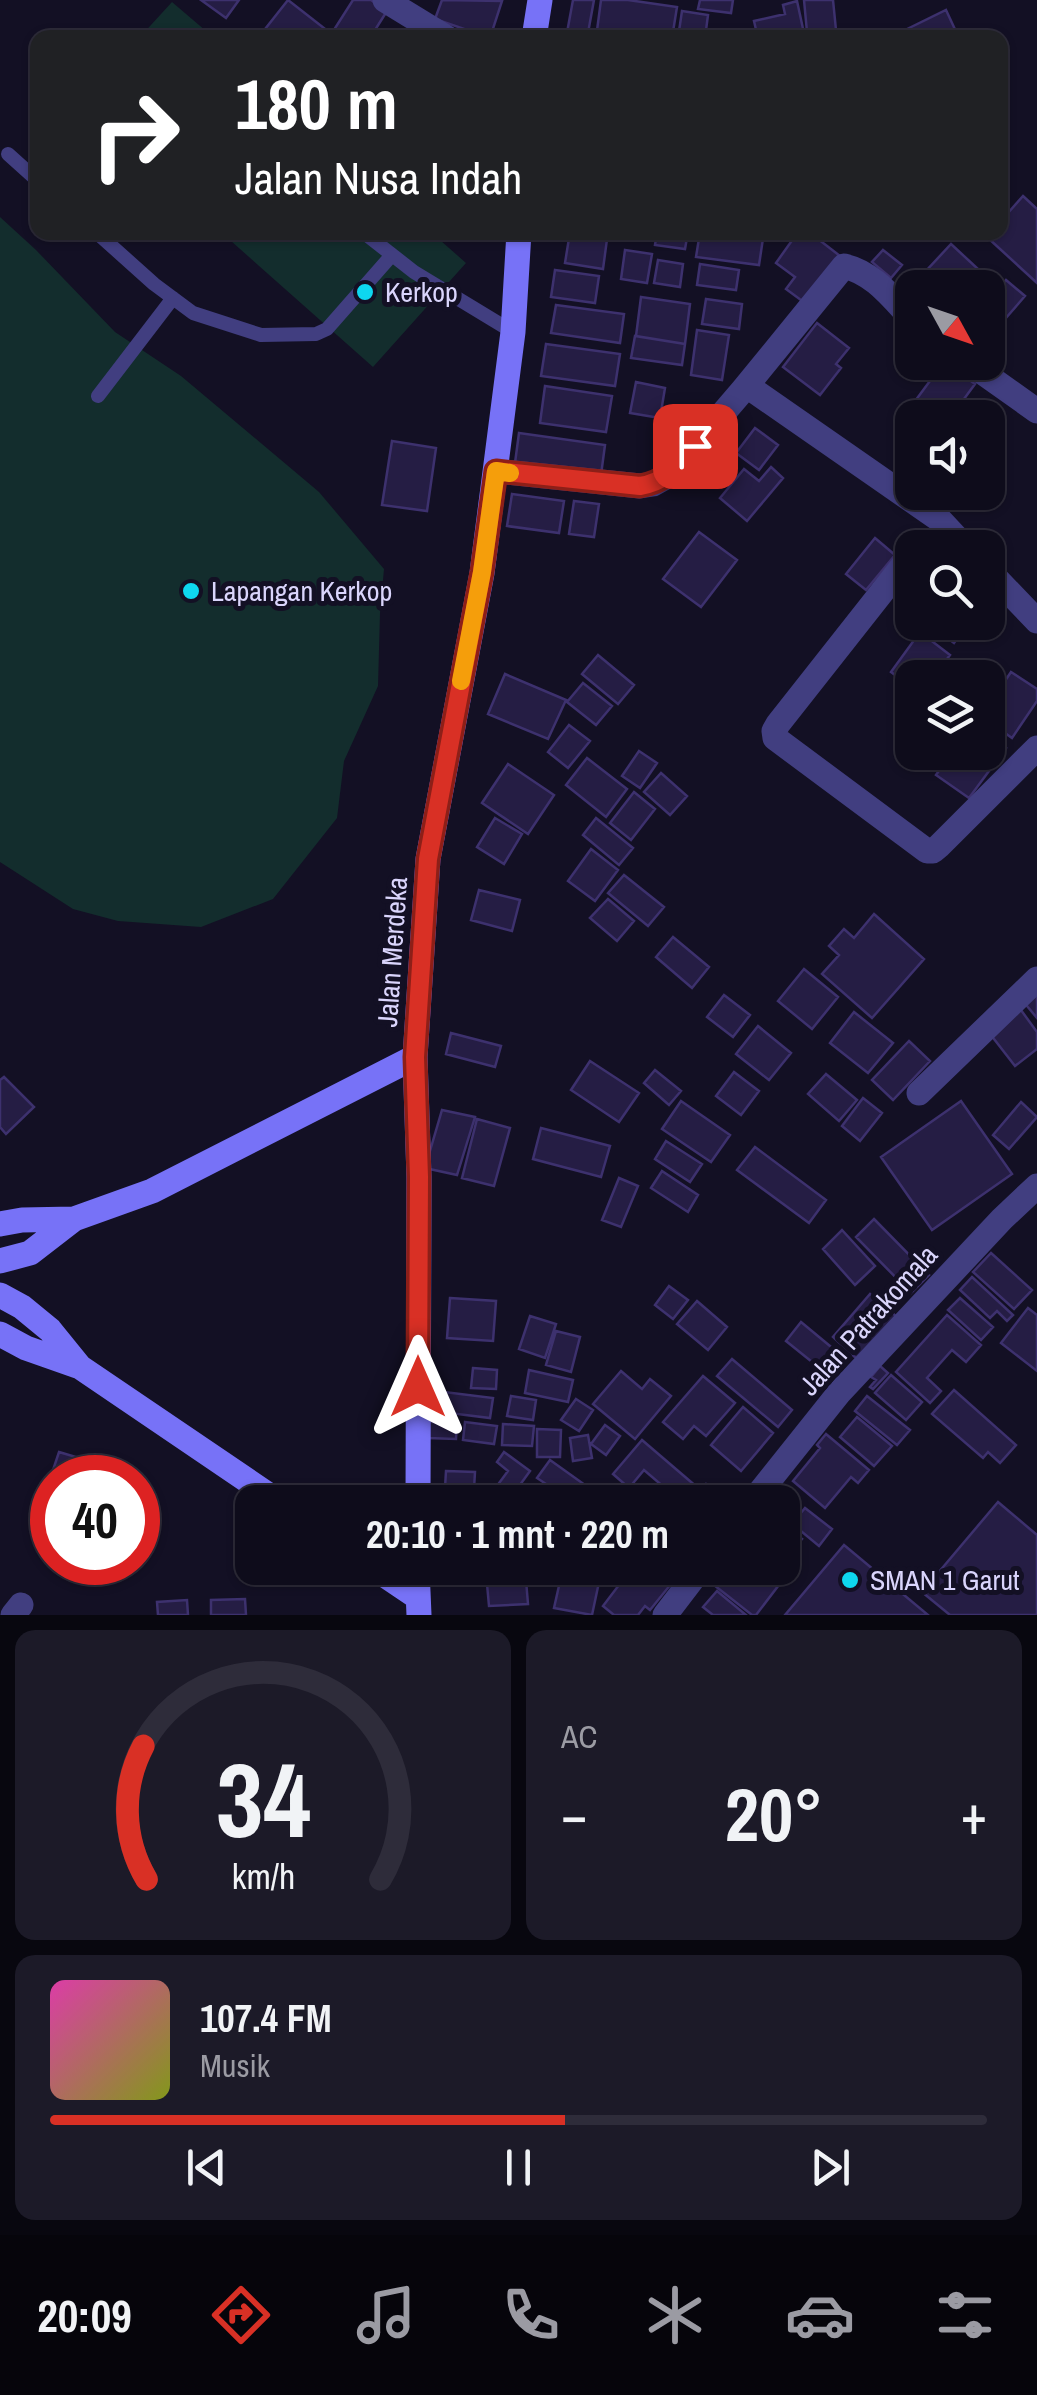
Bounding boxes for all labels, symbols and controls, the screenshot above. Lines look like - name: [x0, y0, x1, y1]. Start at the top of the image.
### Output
- text: 180 m: [235, 57, 398, 151]
- icon: right: [70, 70, 200, 200]
- text: Jalan Nusa Indah: [235, 147, 522, 208]
- north arrow: [895, 270, 1005, 380]
- map controls: [895, 270, 1005, 770]
- place label: Kerkop: [385, 273, 458, 311]
- marker: Kerkop: [354, 281, 376, 303]
- button: sound: [895, 400, 1005, 510]
- pin: [653, 404, 738, 489]
- icon: arrive: [668, 419, 723, 474]
- button: search: [895, 530, 1005, 640]
- place label: Lapangan Kerkop: [211, 572, 392, 610]
- marker: Lapangan Kerkop: [180, 580, 202, 602]
- button: layers: [895, 660, 1005, 770]
- street label: Jalan Merdeka: [368, 875, 416, 1028]
- street label: Jalan Patrakomala: [790, 1236, 946, 1403]
- position arrow: [366, 1335, 470, 1439]
- speed limit sign: 40: [30, 1455, 160, 1585]
- text: 20:10 · 1 mnt · 220 m: [366, 1509, 669, 1560]
- place label: SMAN 1 Garut: [870, 1561, 1019, 1599]
- marker: SMAN 1 Garut: [839, 1569, 861, 1591]
- text: AC: [561, 1715, 597, 1758]
- text: 34: [216, 1729, 310, 1869]
- text: 20°: [725, 1763, 823, 1864]
- text: −: [561, 1777, 587, 1851]
- text: +: [961, 1777, 987, 1851]
- text: km/h: [231, 1852, 295, 1900]
- text: 107.4 FM: [200, 1993, 332, 2044]
- text: Musik: [200, 2044, 270, 2087]
- icon: previous: [179, 2140, 234, 2195]
- icon: pause: [491, 2140, 546, 2195]
- icon: next: [803, 2140, 858, 2195]
- icon: directions: [206, 2280, 276, 2350]
- icon: music: [351, 2280, 421, 2350]
- icon: phone: [496, 2280, 566, 2350]
- icon: climate: [640, 2280, 710, 2350]
- icon: car: [785, 2280, 855, 2350]
- icon: filters: [930, 2280, 1000, 2350]
- text: 20:09: [37, 2285, 132, 2346]

